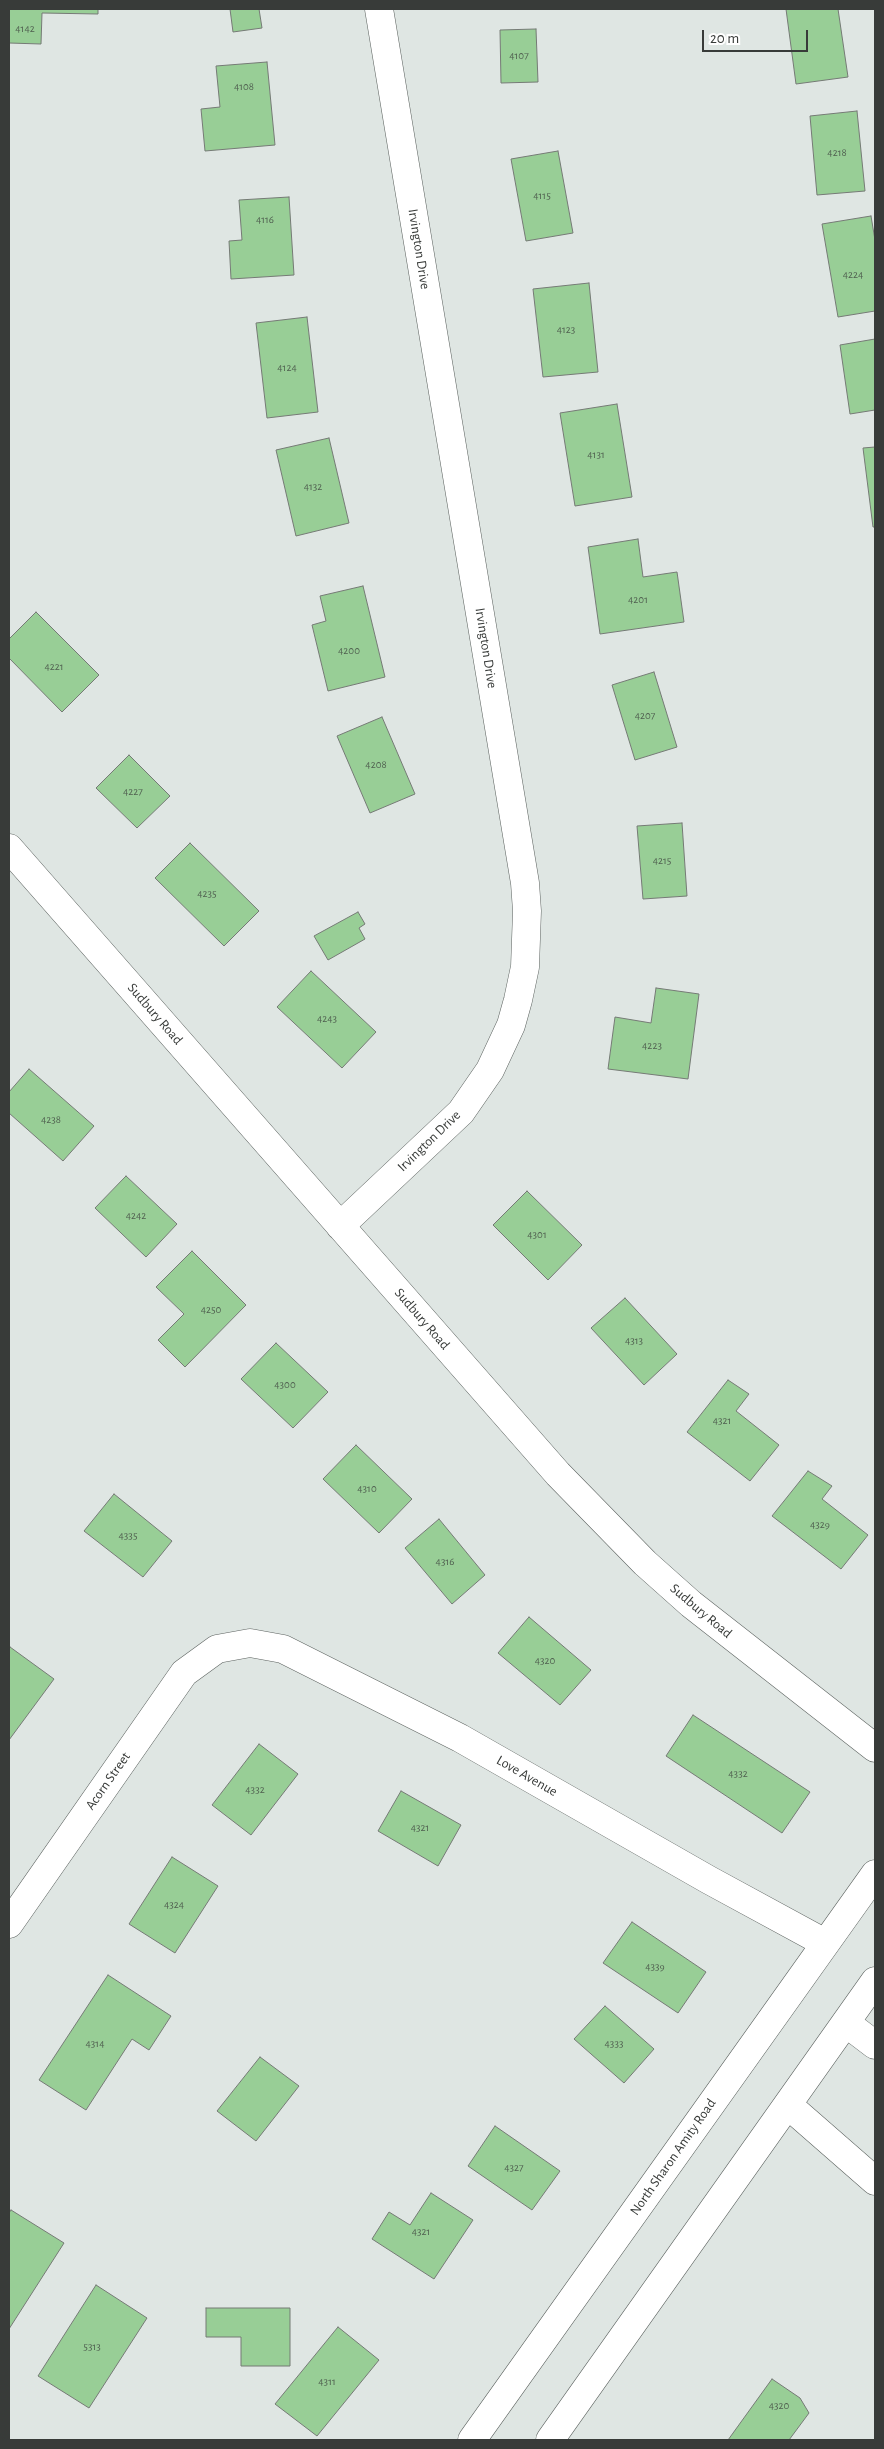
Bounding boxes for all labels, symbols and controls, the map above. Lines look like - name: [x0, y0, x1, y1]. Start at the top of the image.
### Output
- scale bar: [704, 20, 810, 52]
- house number: 4142: [15, 22, 35, 36]
- text: 20 m: [710, 31, 739, 46]
- house number: 4107: [509, 49, 529, 63]
- house number: 4108: [234, 80, 254, 94]
- house number: 4218: [827, 146, 847, 160]
- house number: 4115: [533, 189, 551, 203]
- street label: Irvington Drive: [404, 208, 434, 290]
- house number: 4116: [256, 213, 274, 227]
- house number: 4224: [843, 268, 863, 282]
- house number: 4123: [557, 323, 575, 337]
- house number: 4124: [277, 361, 297, 375]
- house number: 4131: [587, 448, 605, 462]
- house number: 4132: [304, 480, 322, 494]
- house number: 4201: [628, 593, 648, 607]
- street label: Irvington Drive: [471, 607, 501, 689]
- house number: 4200: [338, 644, 360, 658]
- house number: 4221: [44, 660, 64, 674]
- house number: 4207: [635, 709, 655, 723]
- house number: 4208: [365, 758, 387, 772]
- house number: 4227: [123, 785, 143, 799]
- house number: 4215: [653, 854, 671, 868]
- house number: 4235: [197, 887, 217, 901]
- street label: Sudbury Road: [124, 980, 186, 1048]
- house number: 4243: [317, 1012, 337, 1026]
- house number: 4223: [642, 1039, 662, 1053]
- street label: Irvington Drive: [394, 1107, 464, 1175]
- house number: 4238: [41, 1113, 61, 1127]
- house number: 4242: [126, 1209, 146, 1223]
- house number: 4301: [527, 1228, 547, 1242]
- street label: Sudbury Road: [391, 1285, 453, 1353]
- house number: 4250: [201, 1303, 221, 1317]
- house number: 4313: [625, 1334, 643, 1348]
- house number: 4300: [274, 1378, 296, 1392]
- house number: 4321: [713, 1414, 731, 1428]
- house number: 4310: [357, 1482, 377, 1496]
- house number: 4329: [810, 1518, 830, 1532]
- house number: 4335: [119, 1529, 137, 1543]
- house number: 4316: [436, 1555, 454, 1569]
- street label: Sudbury Road: [666, 1580, 736, 1642]
- house number: 4320: [535, 1654, 555, 1668]
- street label: Acorn Street: [82, 1749, 134, 1813]
- street label: Love Avenue: [494, 1752, 560, 1800]
- house number: 4332: [728, 1767, 748, 1781]
- house number: 4332: [245, 1783, 265, 1797]
- house number: 4321: [411, 1821, 429, 1835]
- house number: 4324: [164, 1898, 184, 1912]
- house number: 4339: [645, 1960, 665, 1974]
- house number: 4314: [86, 2037, 104, 2051]
- house number: 4333: [605, 2037, 623, 2051]
- street label: North Sharon Amity Road: [626, 2095, 720, 2219]
- house number: 4327: [504, 2161, 524, 2175]
- house number: 4321: [412, 2225, 430, 2239]
- house number: 5313: [83, 2340, 101, 2354]
- house number: 4311: [318, 2375, 336, 2389]
- house number: 4320: [769, 2399, 789, 2413]

